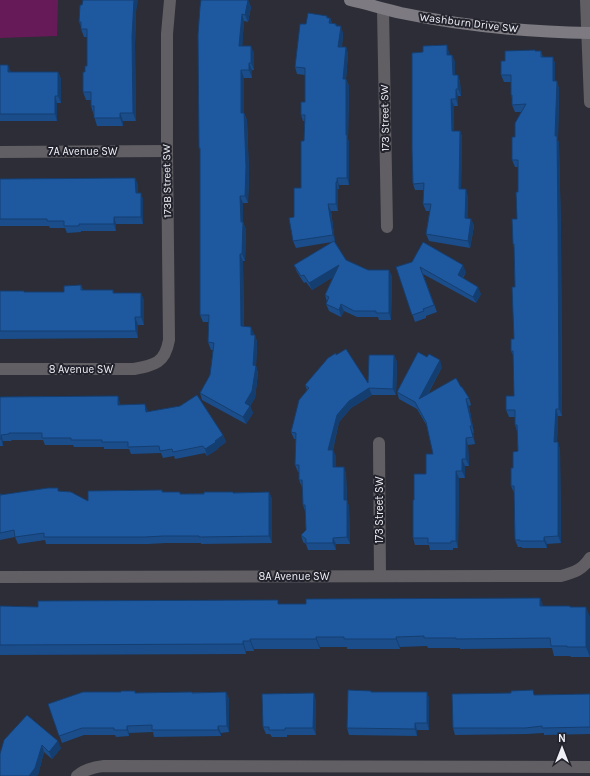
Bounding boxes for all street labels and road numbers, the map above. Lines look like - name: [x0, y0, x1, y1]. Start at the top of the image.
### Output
- street label: Washburn Drive SW: [419, 11, 519, 36]
- street label: 173 Street SW: [378, 84, 392, 152]
- street label: 173B Street SW: [160, 144, 174, 218]
- street label: 7A Avenue SW: [48, 145, 118, 158]
- street label: 8 Avenue SW: [49, 363, 113, 376]
- street label: 173 Street SW: [373, 476, 386, 544]
- street label: 8A Avenue SW: [259, 570, 330, 583]

